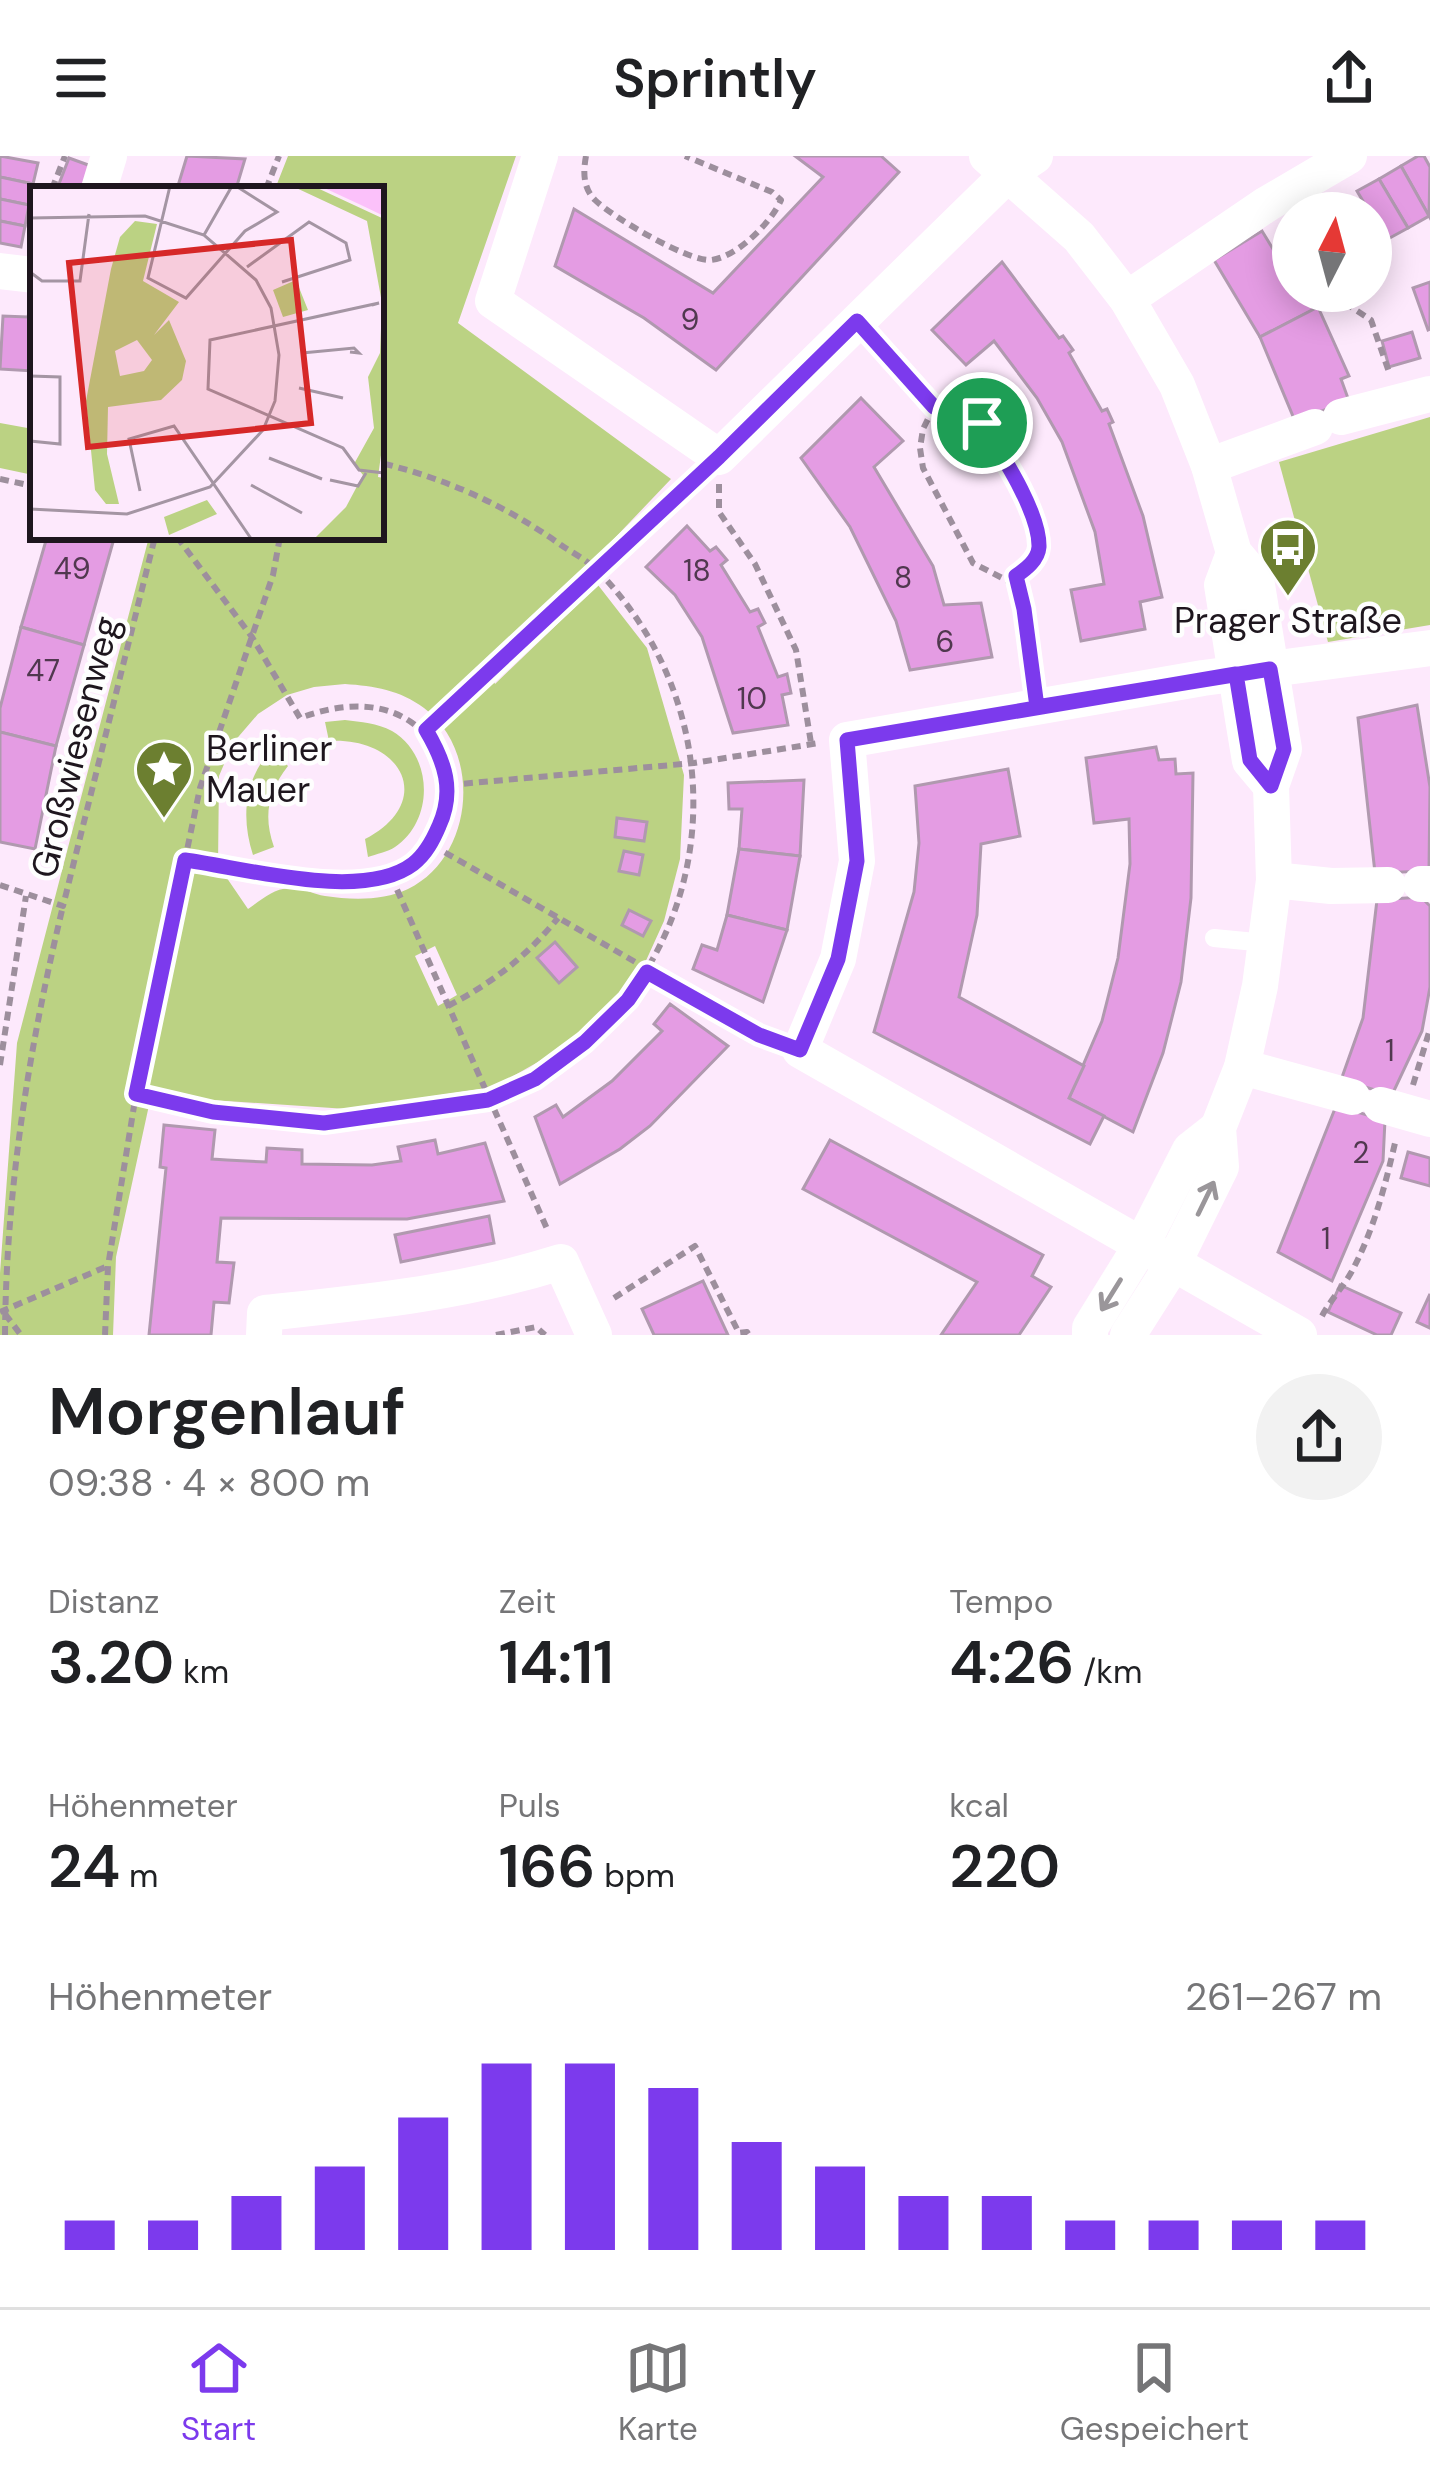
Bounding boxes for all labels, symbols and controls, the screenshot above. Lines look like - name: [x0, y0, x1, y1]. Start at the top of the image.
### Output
- text: Sprintly: [613, 43, 817, 114]
- icon: menu: [48, 45, 114, 111]
- icon: share: [1316, 45, 1382, 111]
- inset map: [30, 186, 384, 540]
- north arrow: [1272, 192, 1392, 312]
- map controls: [1272, 192, 1392, 312]
- house number: 9: [681, 300, 699, 339]
- pin: [931, 372, 1033, 474]
- icon: arrive: [949, 390, 1015, 456]
- bus stop icon: Prager Straße: [1257, 516, 1319, 598]
- house number: 49: [53, 549, 91, 588]
- house number: 18: [683, 551, 711, 590]
- house number: 8: [894, 558, 912, 597]
- place label: Prager Straße: [1174, 597, 1402, 644]
- street label: Großwiesenweg: [20, 611, 130, 883]
- house number: 6: [936, 622, 954, 661]
- house number: 47: [26, 651, 60, 690]
- house number: 10: [737, 679, 767, 718]
- place label: Berliner Mauer: [206, 725, 333, 813]
- place icon: Berliner Mauer: [133, 738, 195, 820]
- house number: 1: [1385, 1031, 1395, 1070]
- house number: 2: [1352, 1133, 1370, 1172]
- one-way arrow: [1195, 1181, 1218, 1216]
- house number: 1: [1321, 1219, 1331, 1258]
- one-way arrow: [1099, 1277, 1123, 1311]
- text: Morgenlauf: [48, 1369, 406, 1454]
- button: share: [1256, 1374, 1382, 1500]
- text: 09:38 · 4 × 800 m: [48, 1457, 370, 1508]
- text: Distanz: [48, 1580, 159, 1623]
- text: Zeit: [499, 1580, 556, 1623]
- text: Tempo: [949, 1580, 1053, 1623]
- text: 3.20: [48, 1623, 174, 1702]
- text: 14:11: [499, 1623, 614, 1702]
- text: 4:26: [949, 1623, 1075, 1702]
- text: km: [174, 1650, 229, 1693]
- text: /km: [1075, 1650, 1142, 1693]
- text: Höhenmeter: [48, 1784, 238, 1827]
- text: Puls: [499, 1784, 561, 1827]
- text: kcal: [949, 1784, 1009, 1827]
- text: 24: [48, 1827, 120, 1906]
- text: 166: [499, 1827, 596, 1906]
- text: 220: [949, 1827, 1060, 1906]
- text: m: [120, 1854, 159, 1897]
- text: bpm: [596, 1854, 675, 1897]
- text: Höhenmeter: [48, 1971, 272, 2022]
- text: 261–267 m: [1185, 1971, 1382, 2022]
- tab: Start: [181, 2335, 256, 2450]
- tab: Karte: [618, 2335, 698, 2450]
- tab: Gespeichert: [1060, 2335, 1249, 2450]

